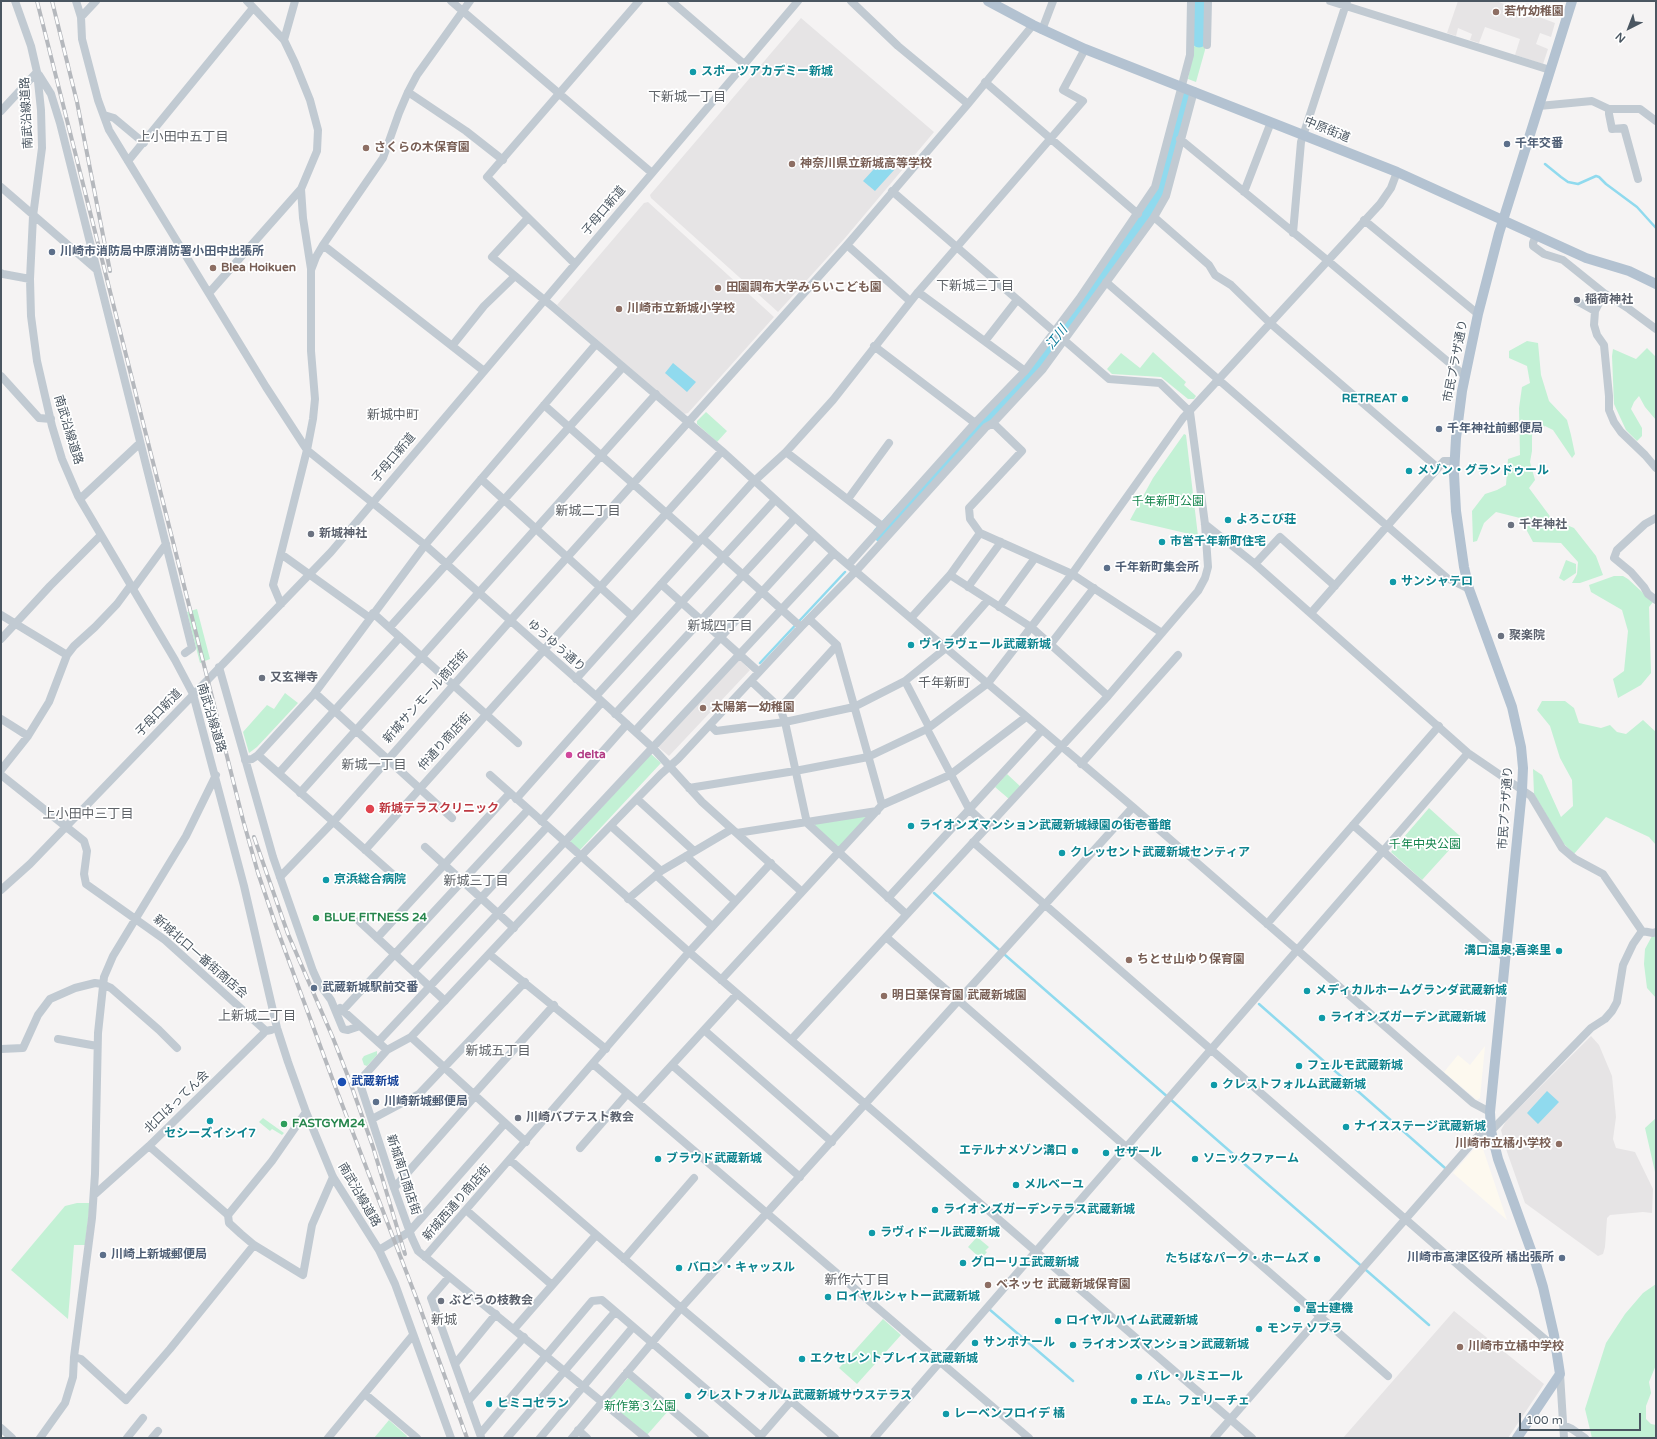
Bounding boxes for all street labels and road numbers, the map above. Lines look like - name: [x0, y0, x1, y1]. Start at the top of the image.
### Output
- street label: 南武沿線道路: [18, 77, 36, 149]
- street label: 中原街道: [1302, 114, 1352, 146]
- street label: 子母口新道: [579, 183, 629, 239]
- street label: 市民プラザ通り: [1441, 318, 1471, 404]
- street label: 南武沿線道路: [51, 393, 85, 467]
- street label: 子母口新道: [369, 430, 419, 486]
- street label: ゆうゆう通り: [524, 617, 588, 675]
- street label: 新城サンモール商店街: [381, 648, 471, 746]
- street label: 南武沿線道路: [194, 681, 228, 755]
- street label: 子母口新道: [133, 686, 185, 740]
- street label: 仲通り商店街: [416, 710, 474, 774]
- street label: 市民プラザ通り: [1496, 766, 1516, 850]
- street label: 新城北口一番街商店会: [150, 912, 250, 1002]
- street label: 北口はってん会: [142, 1068, 212, 1136]
- street label: 新城南口商店街: [383, 1133, 423, 1217]
- street label: 南武沿線道路: [335, 1160, 383, 1230]
- street label: 新城西通り商店街: [420, 1162, 494, 1244]

